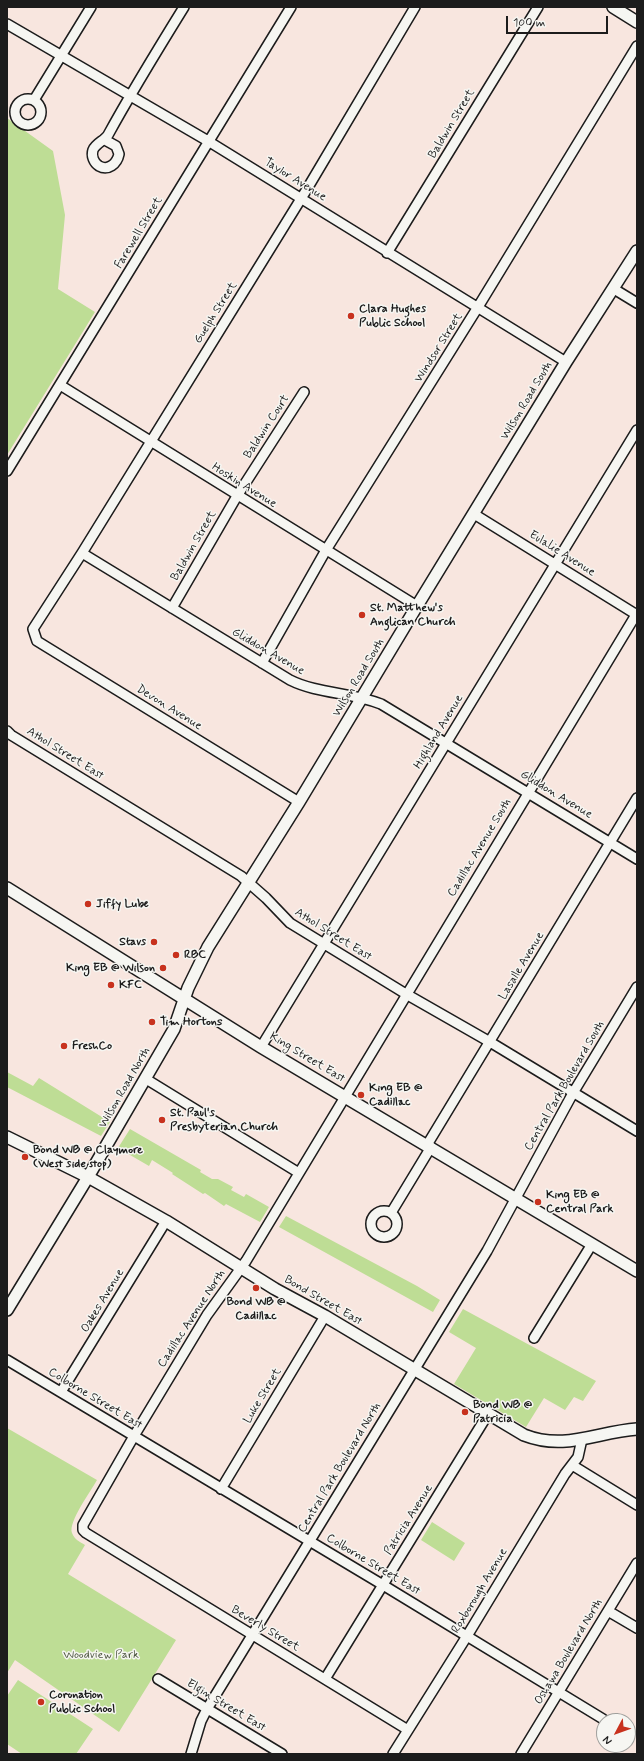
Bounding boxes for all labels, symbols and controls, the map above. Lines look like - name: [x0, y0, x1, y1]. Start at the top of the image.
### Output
- scale bar: [508, 8, 610, 34]
- text: 100 m: [513, 15, 545, 31]
- street label: Baldwin Street: [426, 87, 478, 161]
- street label: Taylor Avenue: [261, 155, 329, 205]
- street label: Farewell Street: [112, 195, 166, 271]
- street label: Guelph Street: [191, 280, 241, 346]
- place label: Clara Hughes Public School: [359, 302, 426, 330]
- marker: Clara Hughes Public School: [346, 311, 356, 321]
- street label: Windsor Street: [412, 311, 466, 385]
- street label: Wilson Road South: [498, 359, 556, 443]
- street label: Baldwin Court: [241, 393, 293, 461]
- street label: Hoskin Avenue: [209, 460, 279, 512]
- street label: Baldwin Street: [168, 508, 220, 584]
- street label: Eulalie Avenue: [526, 528, 598, 580]
- place label: St. Matthew's Anglican Church: [370, 601, 456, 629]
- marker: St. Matthew's Anglican Church: [357, 610, 367, 620]
- street label: Gliddon Avenue: [229, 625, 307, 679]
- street label: Wilson Road South: [330, 636, 388, 720]
- street label: Devon Avenue: [134, 682, 204, 734]
- street label: Highland Avenue: [411, 692, 467, 772]
- street label: Athol Street East: [24, 725, 106, 783]
- street label: Gliddon Avenue: [517, 768, 595, 822]
- street label: Cadillac Avenue South: [445, 796, 515, 900]
- place label: Jiffy Lube: [96, 897, 149, 911]
- marker: Jiffy Lube: [83, 899, 93, 909]
- street label: Athol Street East: [292, 906, 374, 964]
- street label: Lasalle Avenue: [496, 929, 548, 1003]
- place label: Stavs: [119, 935, 146, 949]
- marker: Stavs: [149, 937, 159, 947]
- place label: RBC: [184, 948, 206, 962]
- marker: RBC: [171, 950, 181, 960]
- place label: King EB @ Wilson: [66, 961, 155, 975]
- marker: King EB @ Wilson: [158, 963, 168, 973]
- place label: KFC: [119, 978, 142, 992]
- marker: KFC: [106, 980, 116, 990]
- place label: Tim Hortons: [160, 1015, 222, 1029]
- marker: Tim Hortons: [147, 1017, 157, 1027]
- street label: Central Park Boulevard South: [522, 1019, 608, 1153]
- street label: King Street East: [267, 1030, 347, 1086]
- place label: FreshCo: [72, 1039, 112, 1053]
- marker: FreshCo: [59, 1041, 69, 1051]
- street label: Wilson Road North: [96, 1045, 154, 1131]
- place label: King EB @ Cadillac: [369, 1081, 423, 1109]
- marker: King EB @ Cadillac: [356, 1090, 366, 1100]
- place label: St. Paul's Presbyterian Church: [170, 1106, 278, 1134]
- marker: St. Paul's Presbyterian Church: [157, 1115, 167, 1125]
- place label: Bond WB @ Claymore (West side stop): [33, 1143, 143, 1171]
- marker: Bond WB @ Claymore (West side stop): [20, 1152, 30, 1162]
- place label: King EB @ Central Park: [546, 1188, 613, 1216]
- marker: King EB @ Central Park: [533, 1197, 543, 1207]
- street label: Oakes Avenue: [78, 1266, 128, 1336]
- street label: Cadillac Avenue North: [155, 1267, 229, 1371]
- street label: Bond Street East: [281, 1273, 365, 1329]
- marker: Bond WB @ Cadillac: [251, 1283, 261, 1293]
- place label: Bond WB @ Cadillac: [226, 1295, 286, 1323]
- street label: Colborne Street East: [45, 1365, 145, 1433]
- street label: Luke Street: [241, 1366, 285, 1426]
- place label: Bond WB @ Patricia: [473, 1398, 532, 1426]
- street label: Central Park Boulevard North: [295, 1400, 385, 1536]
- marker: Bond WB @ Patricia: [460, 1407, 470, 1417]
- street label: Patricia Avenue: [382, 1482, 436, 1558]
- street label: Colborne Street East: [323, 1531, 423, 1599]
- street label: Roxborough Avenue: [449, 1546, 511, 1636]
- street label: Oshawa Boulevard North: [532, 1597, 606, 1707]
- street label: Beverly Street: [228, 1603, 302, 1655]
- park label: Woodview Park: [63, 1648, 139, 1662]
- street label: Elgin Street East: [184, 1677, 268, 1735]
- place label: Coronation Public School: [49, 1688, 115, 1716]
- marker: Coronation Public School: [36, 1697, 46, 1707]
- north arrow: [596, 1713, 636, 1753]
- text: N: [600, 1733, 615, 1748]

